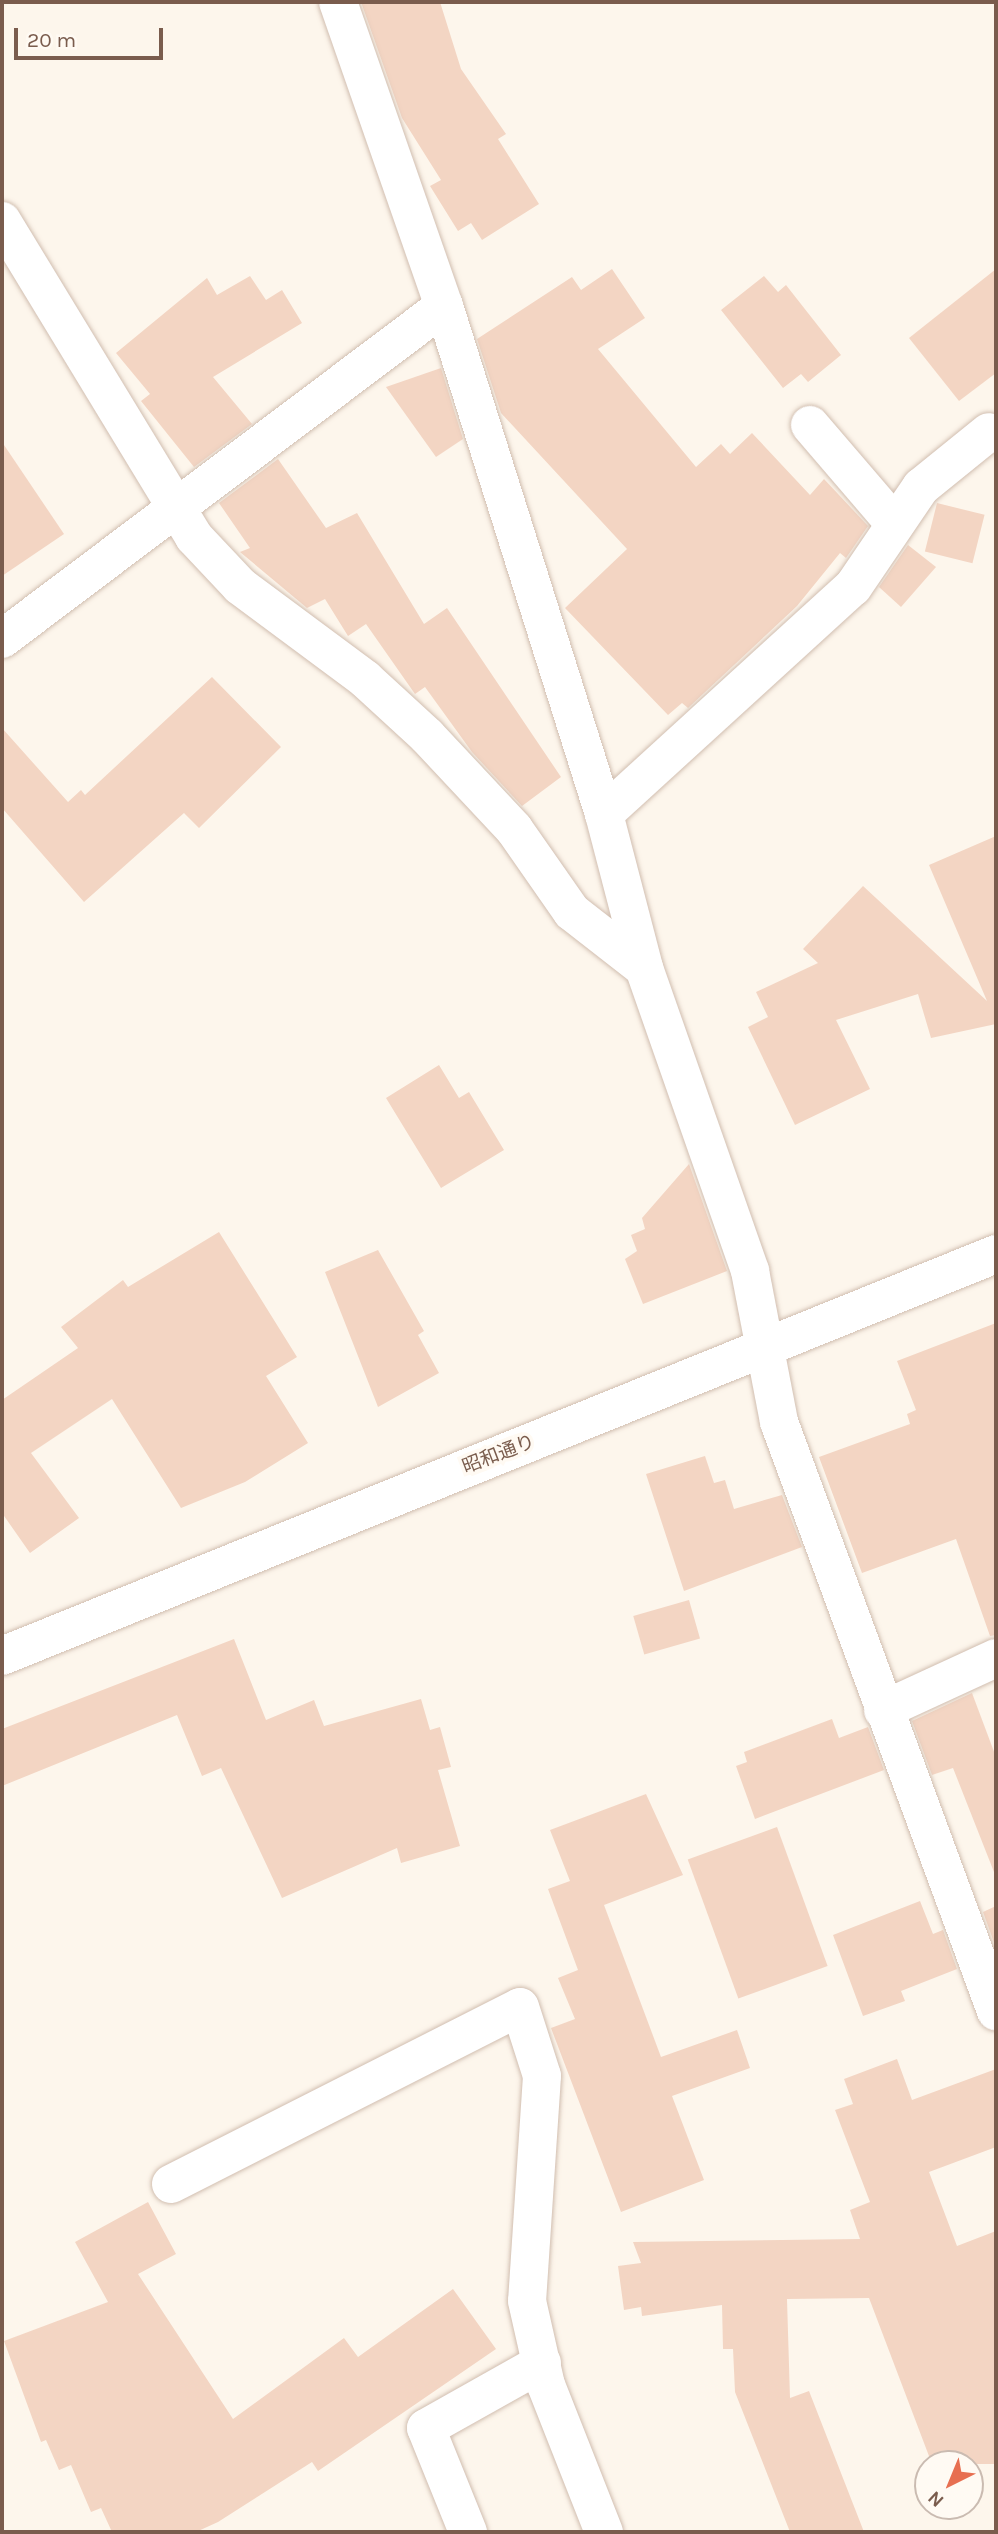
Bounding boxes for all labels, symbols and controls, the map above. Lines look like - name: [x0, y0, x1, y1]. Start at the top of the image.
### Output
- scale bar: [18, 14, 166, 58]
- text: 20 m: [27, 28, 76, 52]
- street label: 昭和通り: [459, 1431, 539, 1479]
- north arrow: [914, 2450, 984, 2520]
- text: N: [924, 2486, 949, 2512]

